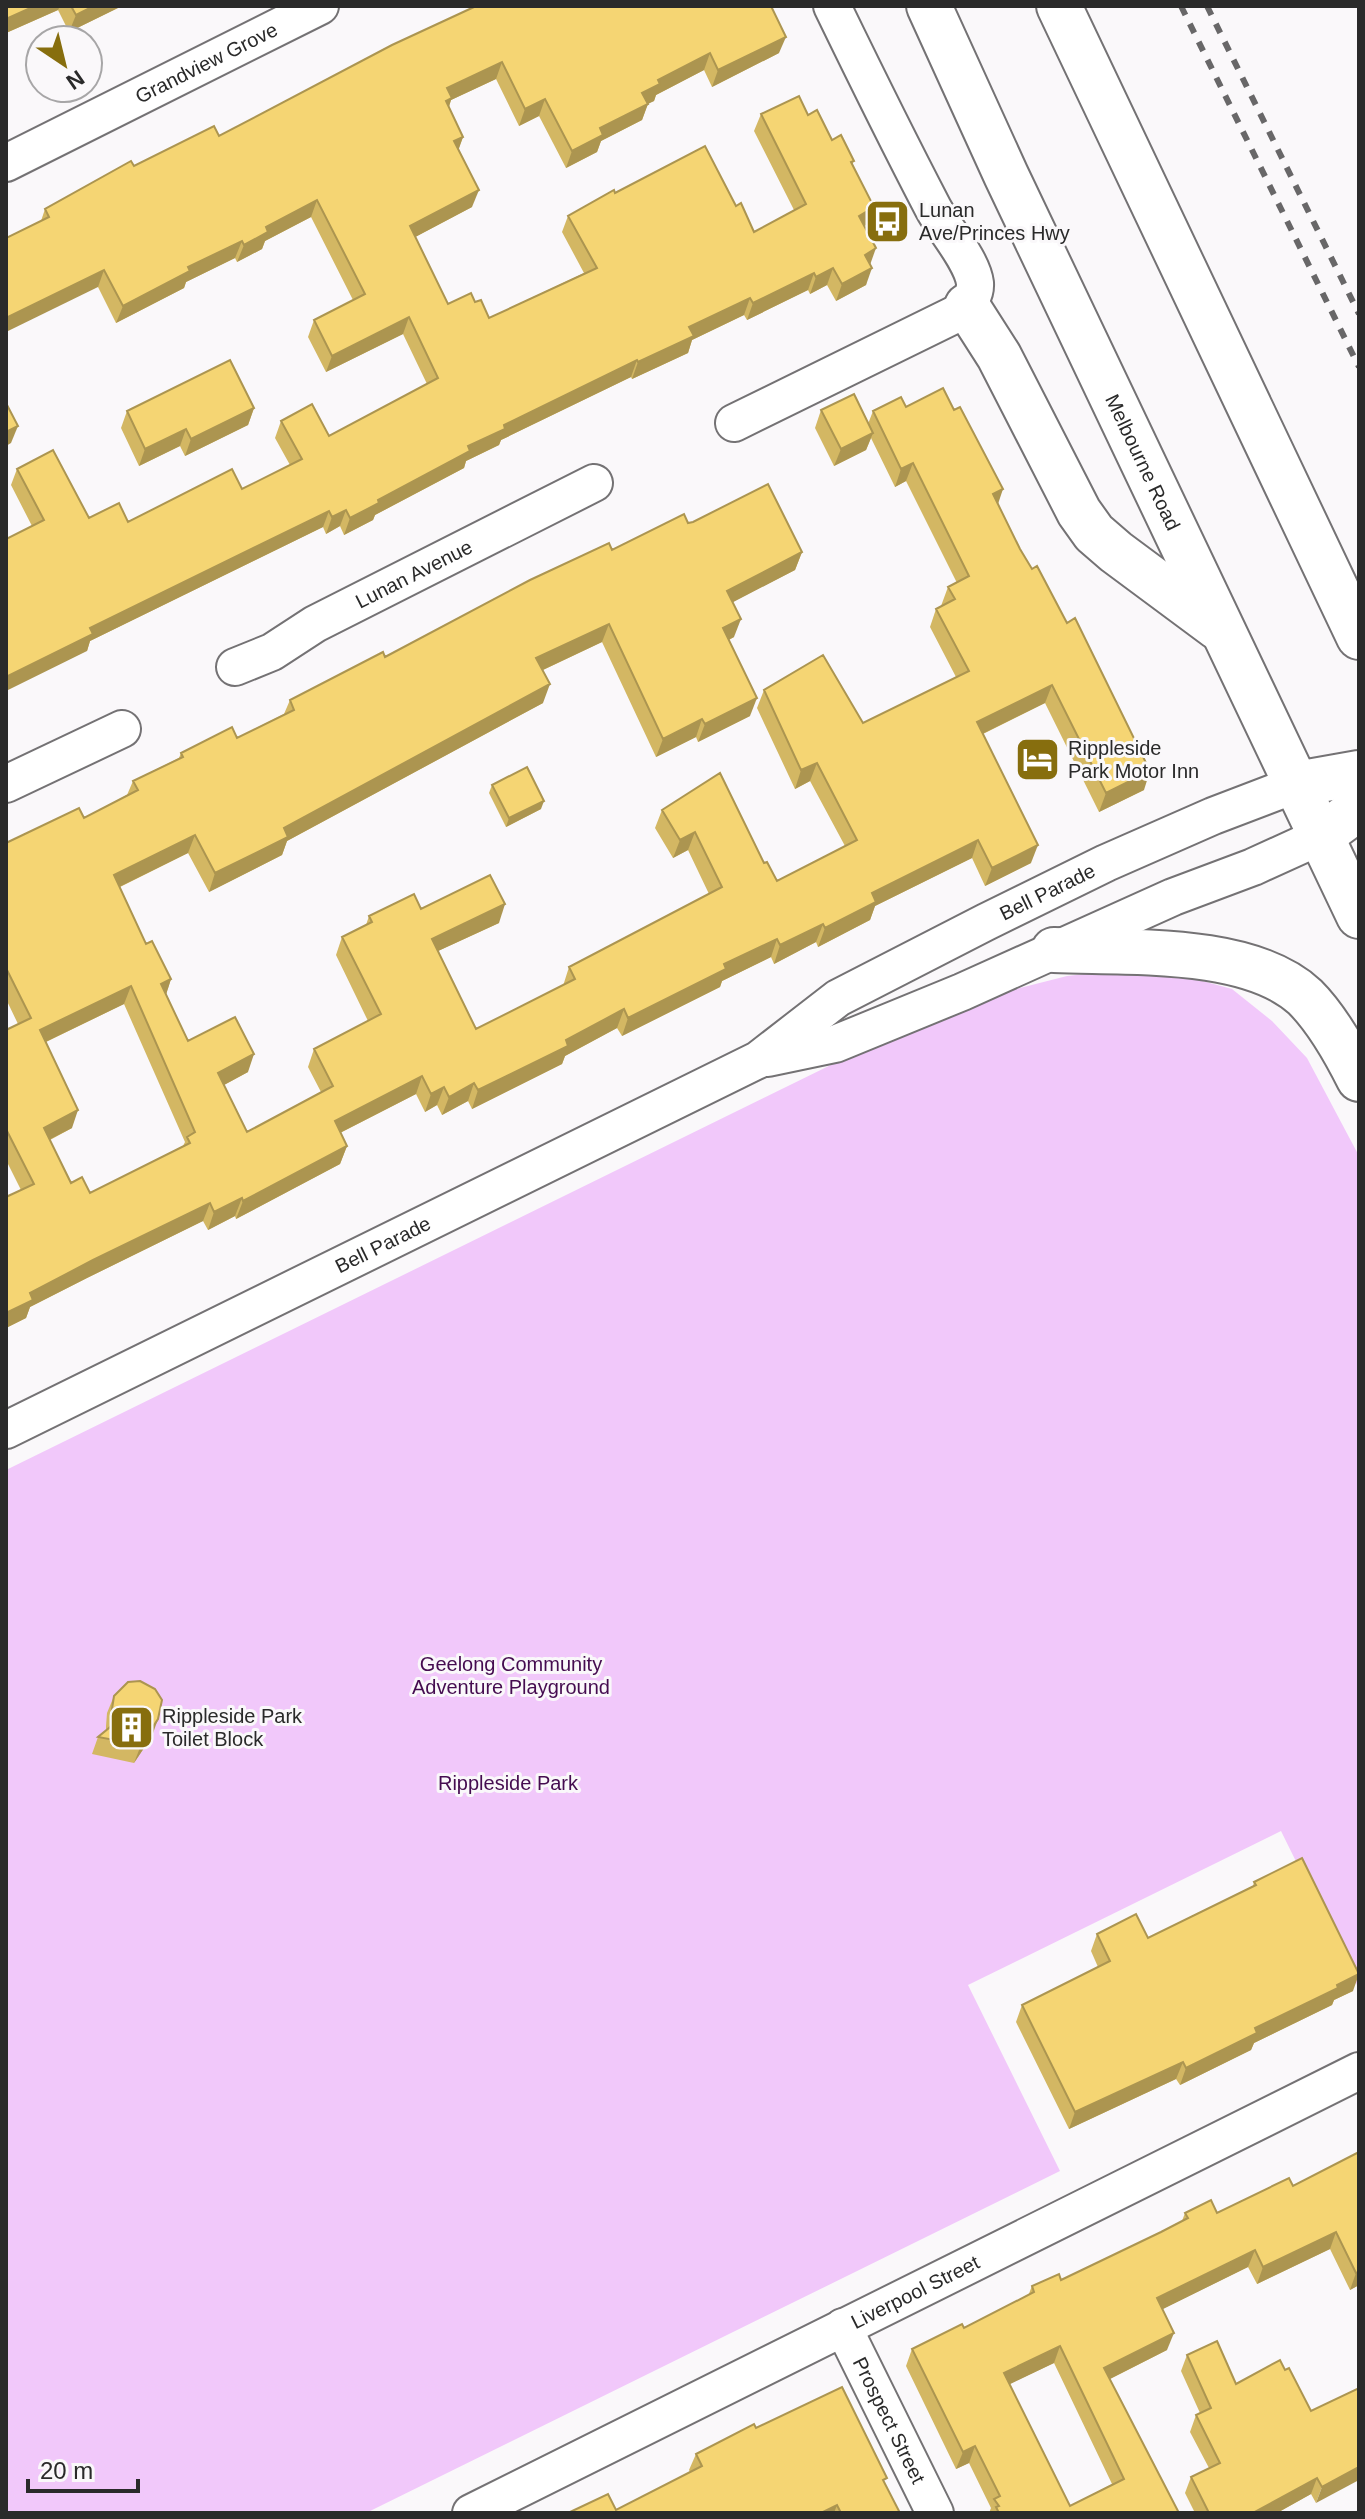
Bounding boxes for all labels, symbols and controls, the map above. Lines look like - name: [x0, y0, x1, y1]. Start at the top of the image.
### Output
- street label: Grandview Grove: [132, 18, 281, 107]
- north arrow: [24, 24, 104, 104]
- text: N: [62, 65, 89, 95]
- bus stop icon: Lunan Ave/Princes Hwy: [864, 197, 912, 245]
- place label: Lunan Ave/Princes Hwy: [919, 199, 1070, 244]
- street label: Melbourne Road: [1101, 391, 1185, 534]
- street label: Lunan Avenue: [352, 535, 476, 613]
- hotel icon: Rippleside Park Motor Inn: [1013, 735, 1061, 783]
- place label: Rippleside Park Motor Inn: [1068, 737, 1199, 782]
- street label: Bell Parade: [996, 859, 1099, 925]
- street label: Bell Parade: [332, 1212, 434, 1277]
- park label: Geelong Community Adventure Playground: [412, 1653, 610, 1698]
- building icon: Rippleside Park Toilet Block: [107, 1704, 155, 1752]
- place label: Rippleside Park Toilet Block: [162, 1705, 303, 1750]
- park label: Rippleside Park: [438, 1772, 579, 1794]
- street label: Liverpool Street: [847, 2251, 983, 2333]
- street label: Prospect Street: [849, 2354, 930, 2487]
- scale bar: [28, 2443, 138, 2493]
- text: 20 m: [40, 2457, 93, 2484]

